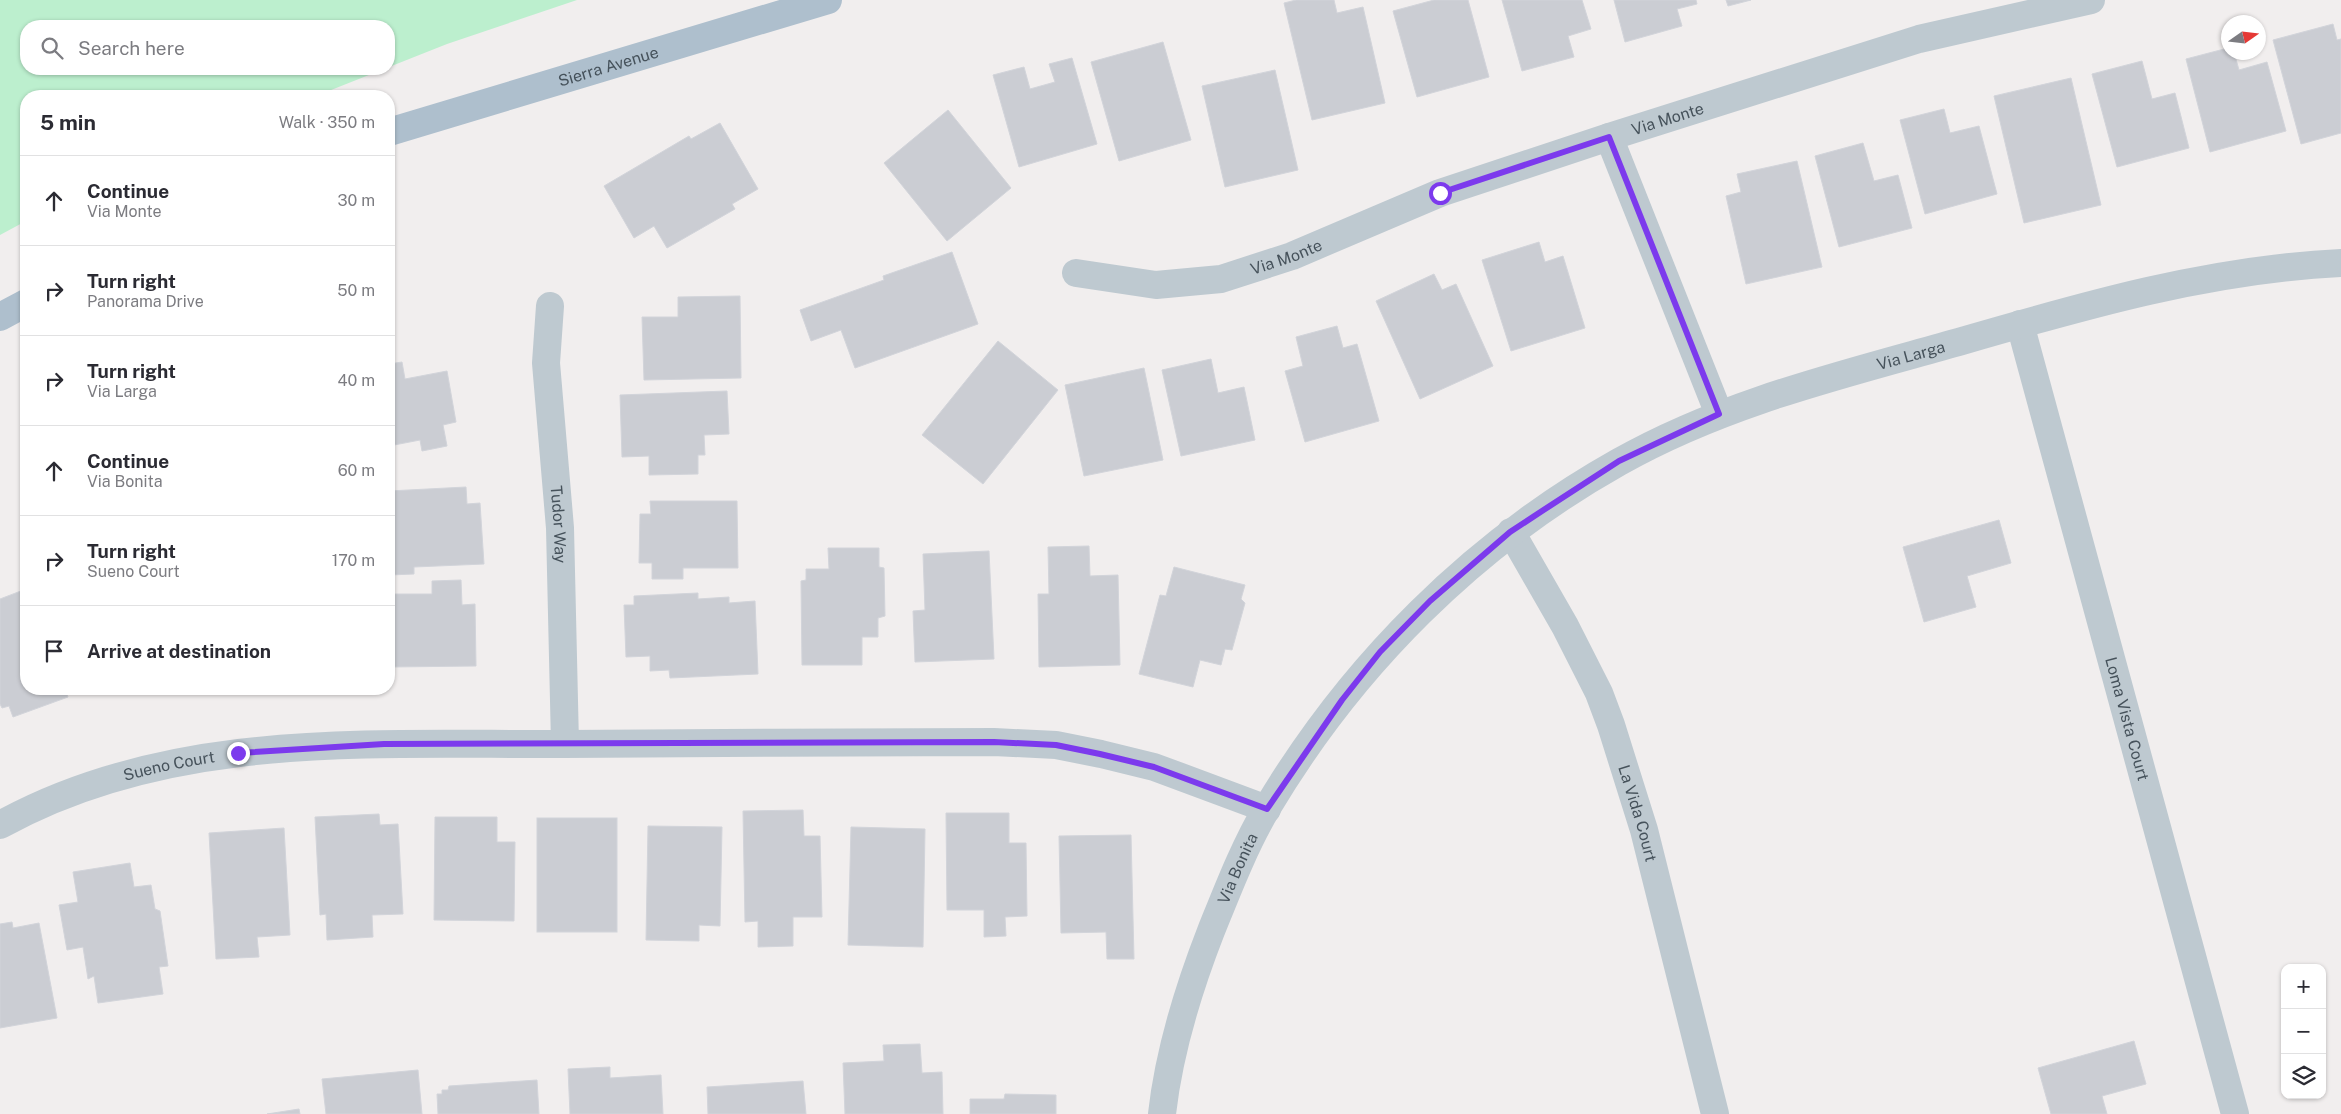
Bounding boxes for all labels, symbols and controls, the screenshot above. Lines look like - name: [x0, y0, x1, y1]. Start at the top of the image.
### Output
- north arrow: [2221, 15, 2266, 60]
- search box: [20, 20, 395, 75]
- icon: search: [38, 34, 66, 62]
- text: Search here: [78, 37, 185, 59]
- street label: Sierra Avenue: [556, 42, 661, 91]
- street label: Via Monte: [1629, 99, 1706, 139]
- text: 5 min: [40, 110, 96, 135]
- text: Walk · 350 m: [279, 113, 375, 132]
- text: Continue: [87, 180, 169, 202]
- route start: [1429, 182, 1452, 205]
- icon: ahead: [40, 187, 68, 215]
- text: 30 m: [338, 191, 375, 210]
- text: Via Monte: [87, 202, 162, 221]
- street label: Via Monte: [1248, 235, 1325, 279]
- text: Turn right: [87, 270, 176, 292]
- icon: right: [40, 277, 68, 305]
- text: 50 m: [337, 281, 375, 300]
- text: Panorama Drive: [87, 292, 204, 311]
- street label: Via Larga: [1875, 337, 1947, 374]
- text: Turn right: [87, 360, 176, 382]
- icon: right: [40, 367, 68, 395]
- text: 40 m: [337, 371, 375, 390]
- text: Via Larga: [87, 382, 157, 401]
- text: Continue: [87, 450, 169, 472]
- icon: ahead: [40, 457, 68, 485]
- text: 60 m: [338, 461, 375, 480]
- text: Via Bonita: [87, 472, 163, 491]
- street label: Tudor Way: [546, 485, 570, 564]
- text: Turn right: [87, 540, 176, 562]
- icon: right: [40, 547, 68, 575]
- text: 170 m: [332, 551, 375, 570]
- text: Sueno Court: [87, 562, 180, 581]
- icon: arrive: [40, 637, 68, 665]
- text: Arrive at destination: [87, 640, 271, 662]
- street label: Loma Vista Court: [2101, 655, 2153, 783]
- route end: [227, 742, 250, 765]
- street label: Sueno Court: [121, 747, 216, 785]
- street label: La Vida Court: [1614, 763, 1661, 864]
- street label: Via Bonita: [1214, 830, 1262, 907]
- map controls: [2281, 964, 2326, 1099]
- button: +: [2281, 964, 2326, 1009]
- button: −: [2281, 1009, 2326, 1054]
- button: layers: [2281, 1054, 2326, 1099]

